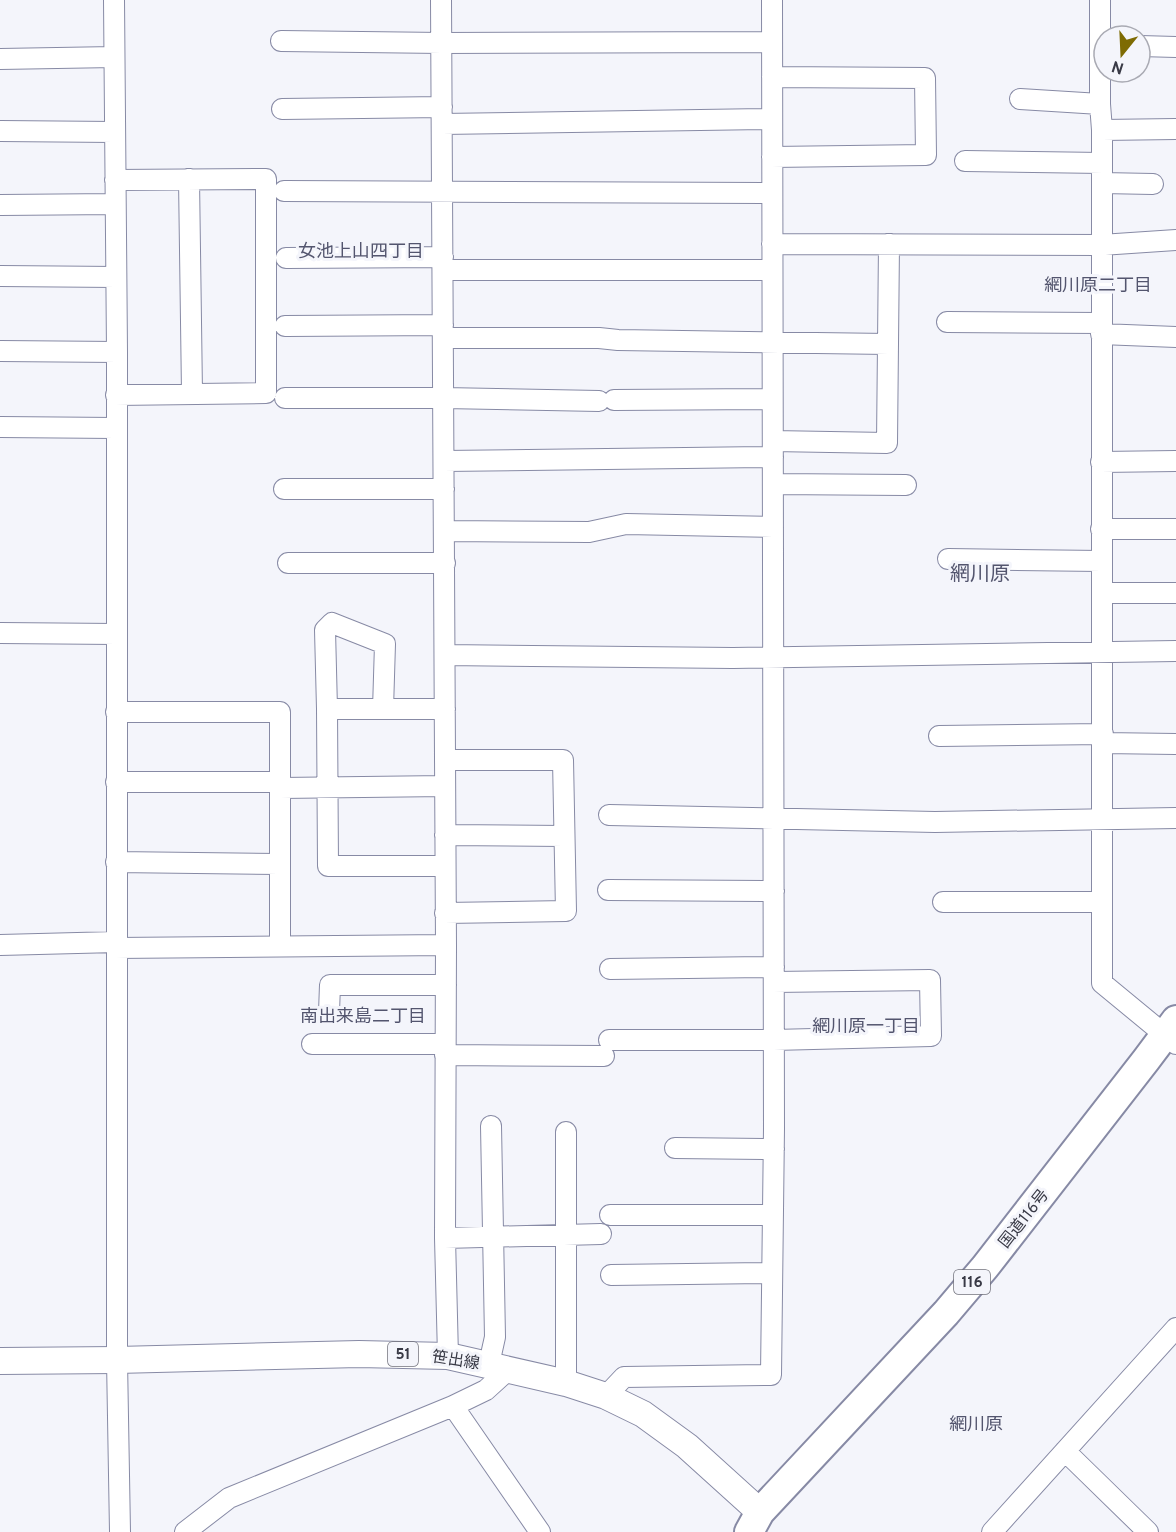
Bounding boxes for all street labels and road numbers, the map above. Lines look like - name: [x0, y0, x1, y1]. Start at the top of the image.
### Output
- street label: 国道116号: [995, 1186, 1054, 1253]
- road number: 116: [954, 1270, 990, 1294]
- road number: 51: [388, 1342, 418, 1366]
- street label: 笹出線: [430, 1347, 481, 1375]

